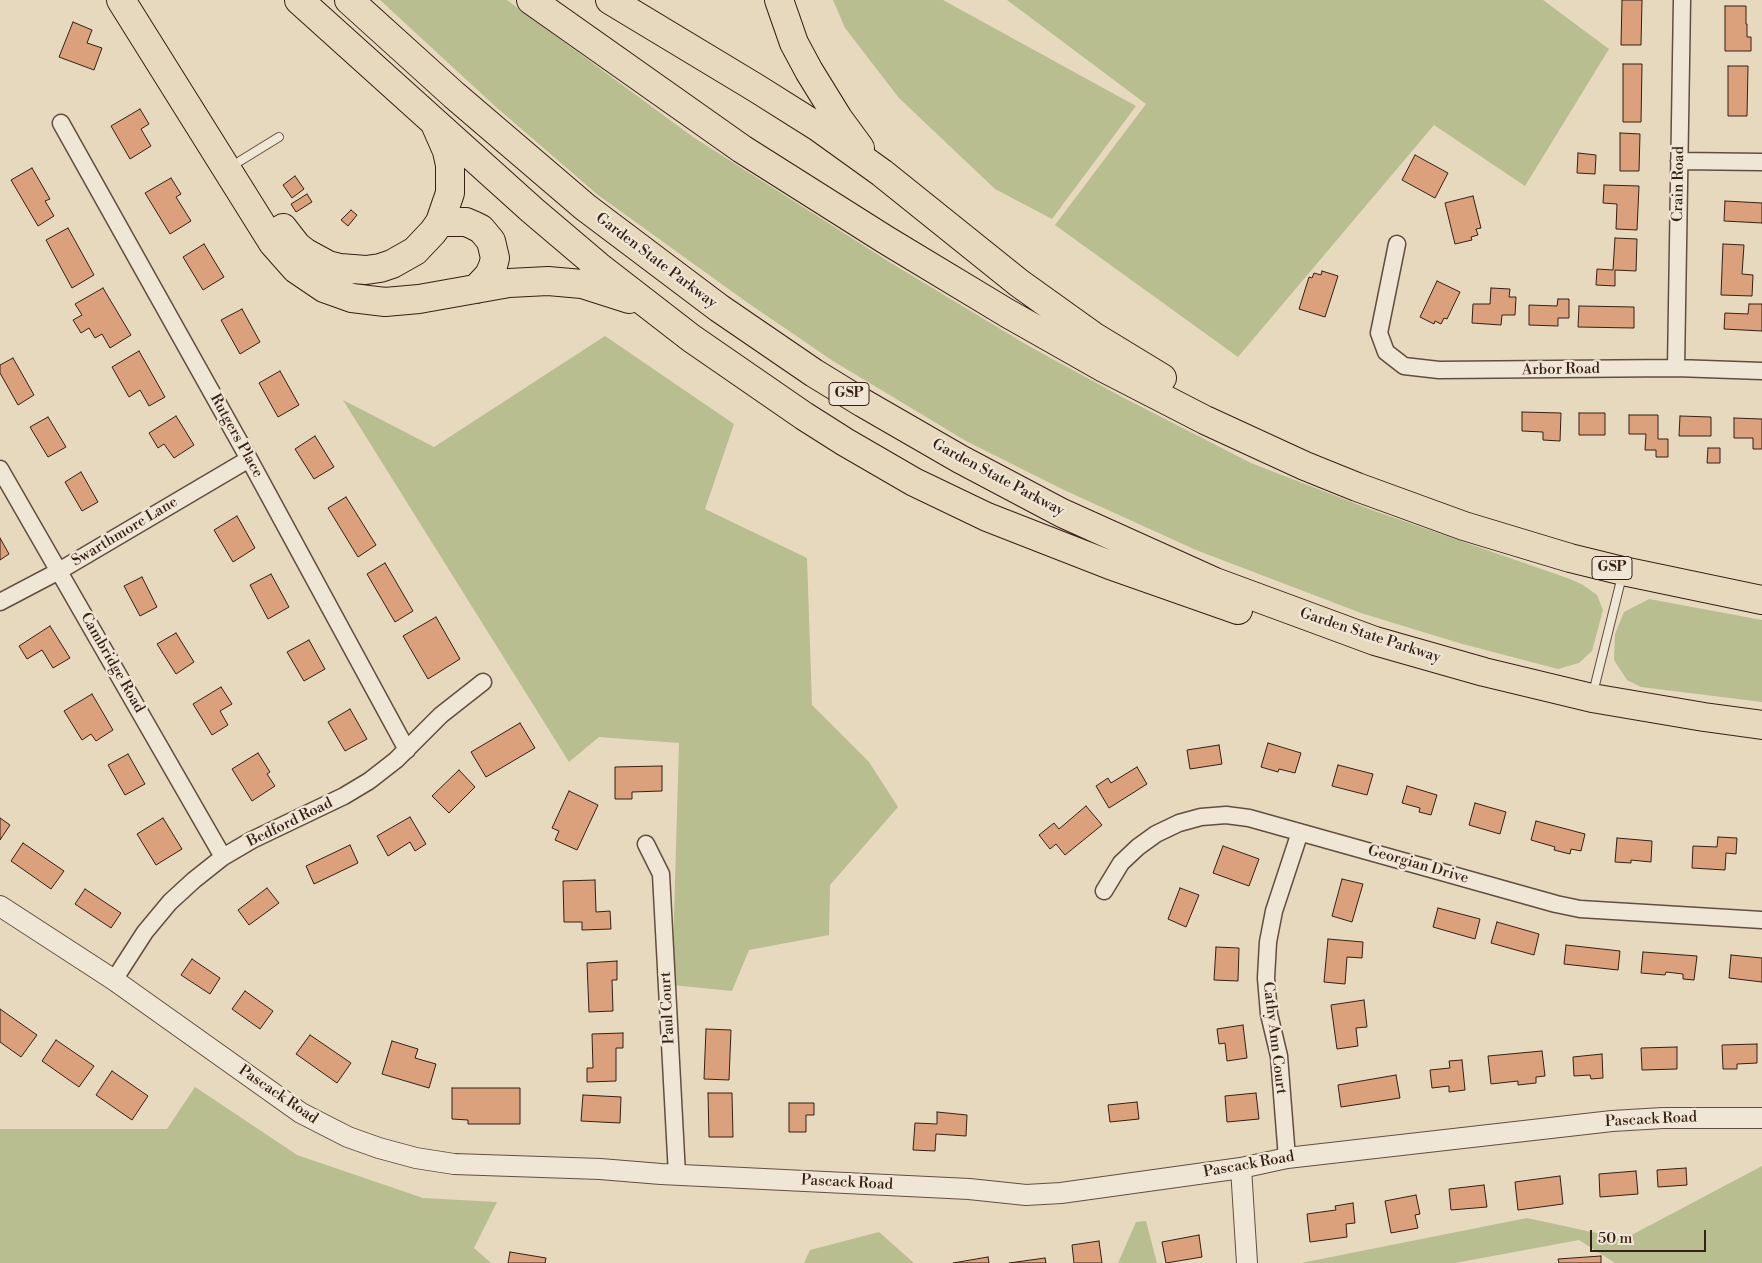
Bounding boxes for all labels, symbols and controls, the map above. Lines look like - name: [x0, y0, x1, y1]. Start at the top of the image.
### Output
- street label: Crain Road: [1669, 146, 1689, 222]
- street label: Garden State Parkway: [592, 210, 720, 312]
- street label: Arbor Road: [1522, 360, 1600, 380]
- road number: GSP: [829, 382, 869, 406]
- street label: Rutgers Place: [206, 391, 266, 481]
- street label: Garden State Parkway: [929, 436, 1067, 520]
- street label: Swarthmore Lane: [69, 493, 181, 571]
- road number: GSP: [1592, 556, 1632, 580]
- street label: Garden State Parkway: [1297, 605, 1443, 667]
- street label: Cambridge Road: [76, 610, 148, 716]
- street label: Bedford Road: [244, 795, 336, 851]
- street label: Georgian Drive: [1366, 842, 1470, 888]
- street label: Paul Court: [657, 971, 679, 1045]
- street label: Cathy Ann Court: [1258, 981, 1290, 1095]
- street label: Pascack Road: [235, 1062, 321, 1128]
- street label: Pascack Road: [1605, 1109, 1697, 1131]
- street label: Pascack Road: [1202, 1148, 1296, 1182]
- street label: Pascack Road: [801, 1172, 893, 1194]
- scale bar: [1592, 1220, 1708, 1252]
- text: 50 m: [1598, 1229, 1632, 1248]

